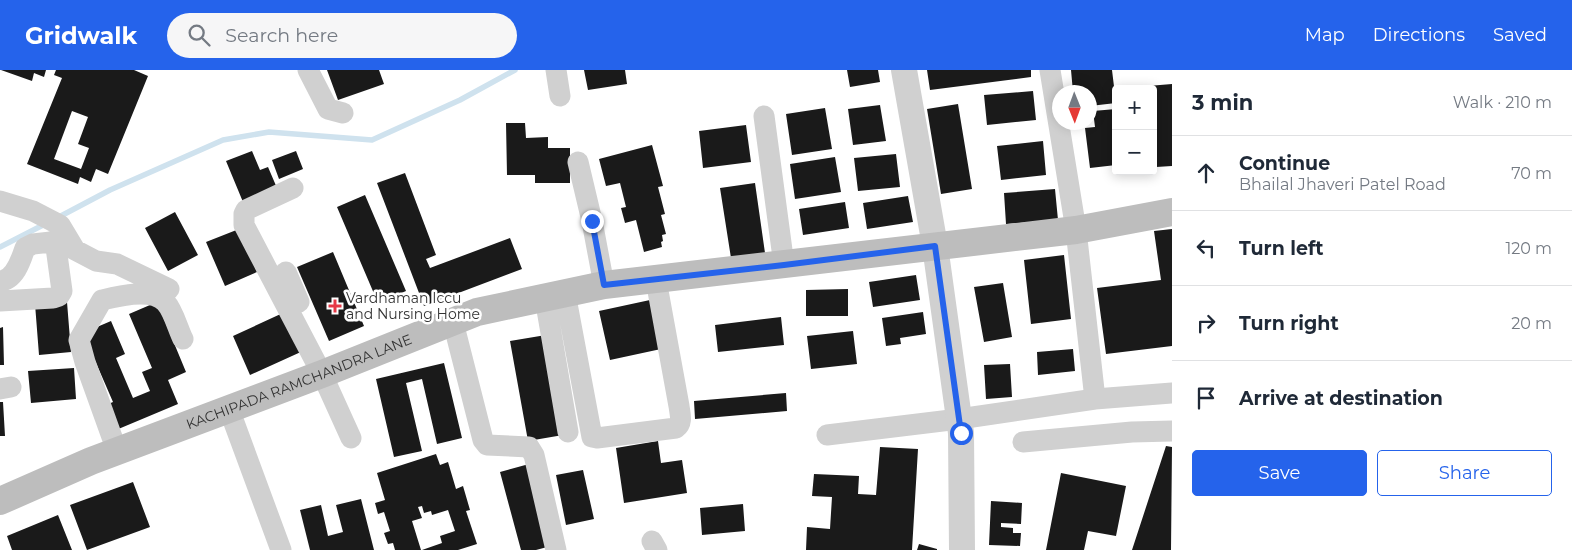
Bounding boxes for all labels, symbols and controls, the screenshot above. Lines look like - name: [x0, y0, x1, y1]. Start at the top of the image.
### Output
- search box: [167, 13, 517, 58]
- text: Gridwalk: [25, 21, 137, 50]
- icon: search: [185, 21, 213, 49]
- text: Search here: [225, 24, 338, 47]
- text: Map: [1305, 24, 1345, 46]
- text: Directions: [1373, 24, 1465, 46]
- text: Saved: [1493, 24, 1547, 46]
- north arrow: [1052, 85, 1097, 130]
- map controls: [1112, 85, 1157, 175]
- button: +: [1112, 85, 1157, 130]
- text: 3 min: [1192, 90, 1253, 115]
- text: Walk · 210 m: [1453, 93, 1552, 112]
- button: −: [1112, 130, 1157, 175]
- text: Continue: [1239, 152, 1330, 175]
- icon: ahead: [1192, 159, 1220, 187]
- text: 70 m: [1511, 164, 1552, 183]
- text: Bhailal Jhaveri Patel Road: [1239, 175, 1446, 194]
- route end: [581, 210, 604, 233]
- icon: left: [1192, 234, 1220, 262]
- text: Turn left: [1239, 237, 1324, 260]
- text: 120 m: [1505, 239, 1552, 258]
- place label: Vardhaman Iccu and Nursing Home: [346, 289, 480, 323]
- marker: Vardhaman Iccu and Nursing Home: [328, 299, 342, 313]
- icon: right: [1192, 309, 1220, 337]
- text: Turn right: [1239, 312, 1339, 335]
- text: 20 m: [1511, 314, 1552, 333]
- street label: KACHIPADA RAMCHANDRA LANE: [184, 330, 414, 433]
- icon: arrive: [1192, 384, 1220, 412]
- text: Arrive at destination: [1239, 387, 1443, 410]
- route start: [950, 422, 973, 445]
- button: Save: [1192, 450, 1367, 496]
- button: Share: [1377, 450, 1552, 496]

